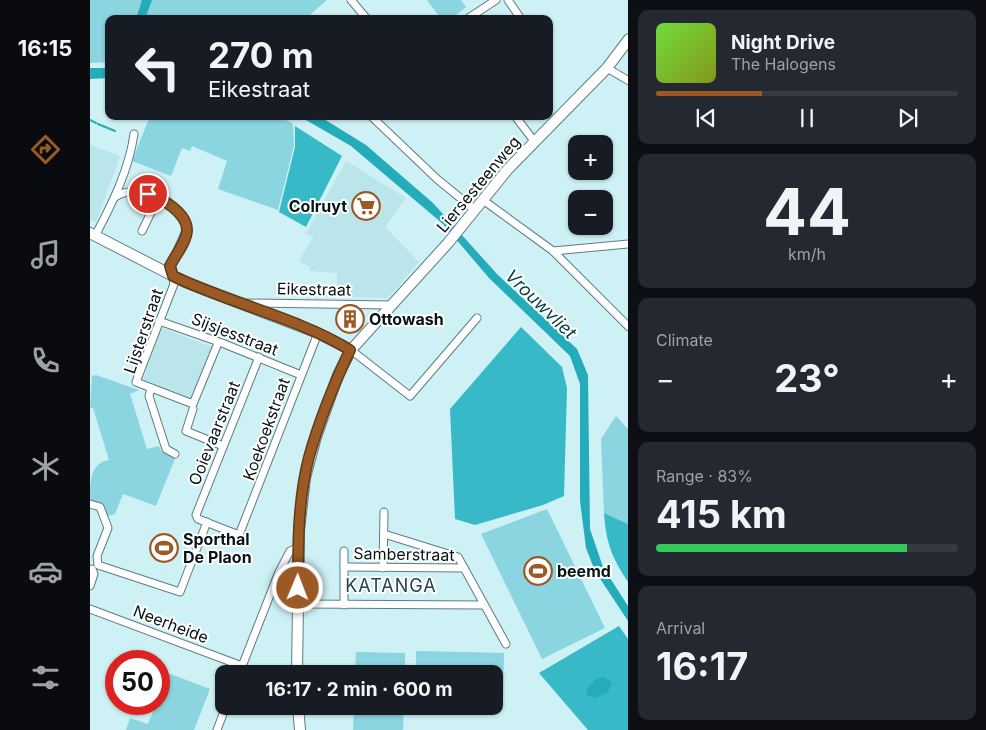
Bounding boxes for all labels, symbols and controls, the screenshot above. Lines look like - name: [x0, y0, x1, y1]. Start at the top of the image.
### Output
- text: Night Drive: [731, 31, 835, 54]
- text: 270 m: [208, 34, 314, 76]
- text: 16:15: [18, 35, 72, 61]
- icon: left: [125, 35, 190, 100]
- text: The Halogens: [731, 54, 836, 74]
- text: Eikestraat: [208, 76, 310, 102]
- icon: previous: [692, 104, 720, 132]
- icon: pause: [793, 104, 821, 132]
- icon: next: [894, 104, 922, 132]
- icon: directions: [28, 132, 63, 167]
- street label: Liersesteenweg: [432, 132, 524, 236]
- map controls: [568, 135, 613, 235]
- button: +: [568, 135, 613, 180]
- text: 44: [763, 172, 851, 251]
- pin: [127, 173, 169, 215]
- icon: arrive: [134, 180, 162, 208]
- button: −: [568, 190, 613, 235]
- supermarket icon: Colruyt: [351, 191, 381, 221]
- place label: Colruyt: [289, 196, 347, 216]
- icon: music: [28, 237, 63, 272]
- text: km/h: [788, 244, 826, 264]
- water label: Vrouwvliet: [501, 265, 582, 344]
- street label: Eikestraat: [277, 278, 351, 300]
- street label: Lijsterstraat: [119, 286, 167, 376]
- building icon: Ottowash: [335, 304, 365, 334]
- street label: Sijsjesstraat: [189, 308, 281, 360]
- place label: Ottowash: [369, 309, 444, 329]
- text: Climate: [656, 330, 713, 350]
- icon: phone: [28, 343, 63, 378]
- text: 23°: [774, 355, 840, 401]
- text: −: [656, 362, 675, 396]
- text: +: [939, 362, 958, 396]
- street label: Koekoekstraat: [238, 375, 294, 483]
- street label: Ooievaarstraat: [184, 378, 244, 488]
- icon: climate: [28, 449, 63, 484]
- text: Range · 83%: [656, 466, 753, 486]
- text: 415 km: [656, 491, 787, 537]
- place label: Sporthal De Plaon: [183, 529, 252, 567]
- sports icon: Sporthal De Plaon: [149, 533, 179, 563]
- street label: Samberstraat: [353, 543, 455, 565]
- icon: car: [28, 554, 63, 589]
- sports icon: beemd: [523, 556, 553, 586]
- position arrow: [271, 561, 323, 613]
- place label: beemd: [557, 561, 611, 581]
- district label: KATANGA: [345, 575, 437, 596]
- street label: Neerheide: [131, 601, 211, 647]
- text: Arrival: [656, 618, 705, 638]
- text: 16:17: [656, 643, 748, 689]
- speed limit sign: 50: [105, 650, 170, 715]
- icon: filters: [28, 660, 63, 695]
- text: 16:17 · 2 min · 600 m: [265, 678, 453, 701]

